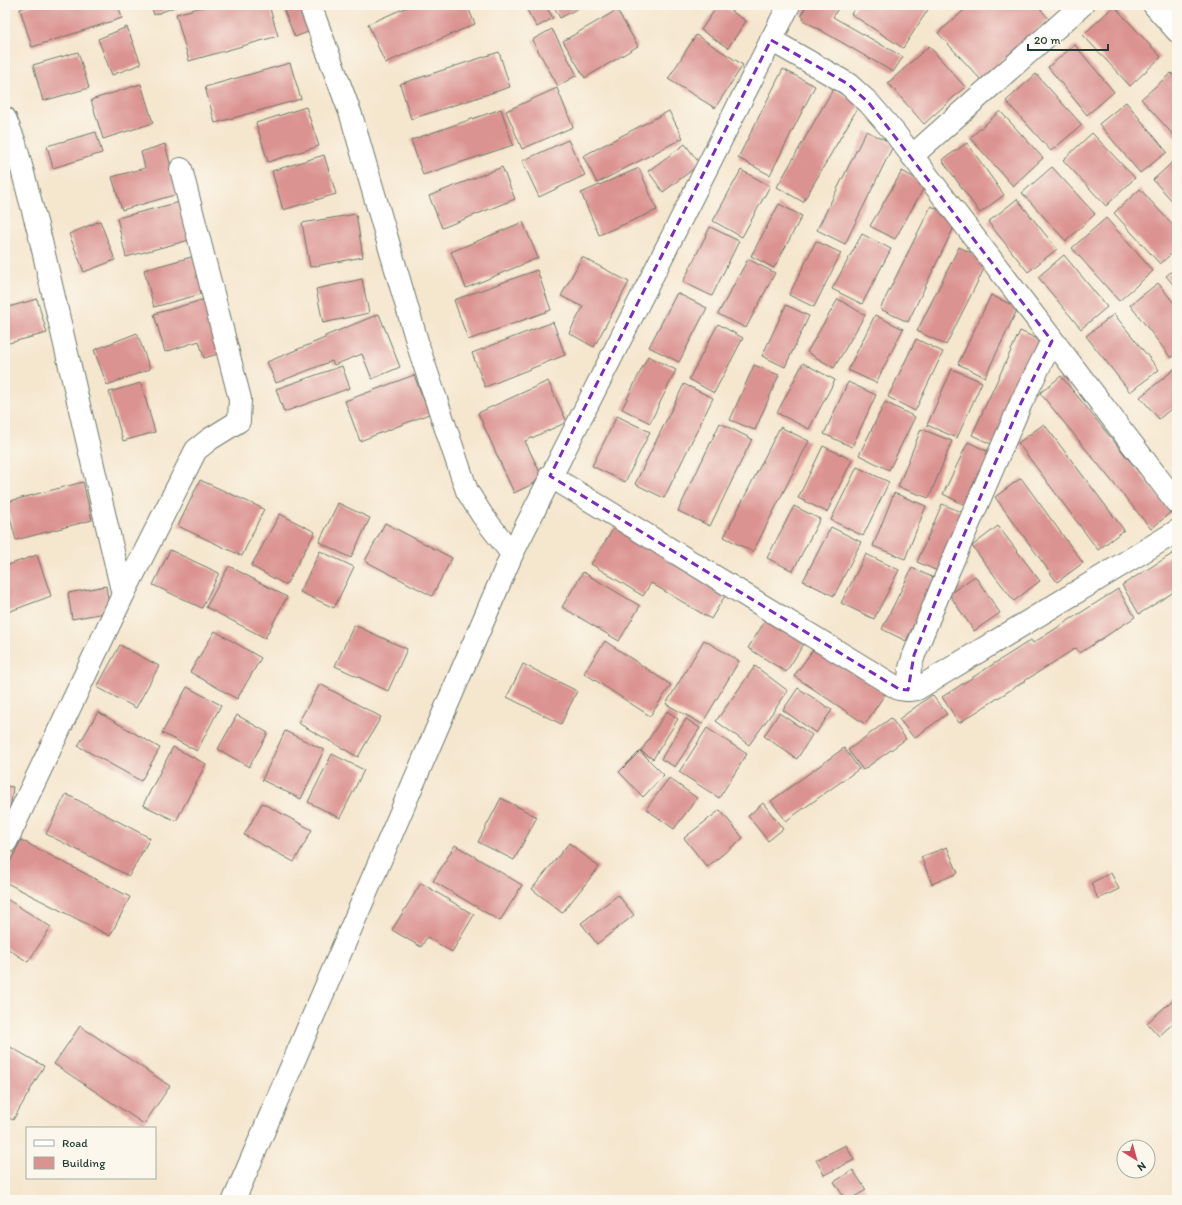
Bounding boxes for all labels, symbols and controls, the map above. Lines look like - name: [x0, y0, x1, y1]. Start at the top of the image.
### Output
- scale bar: [1028, 26, 1108, 52]
- text: 20 m: [1034, 33, 1061, 47]
- legend: [26, 1127, 156, 1179]
- text: Road: [62, 1136, 88, 1150]
- north arrow: [1116, 1139, 1156, 1179]
- text: Building: [62, 1156, 106, 1170]
- text: N: [1135, 1159, 1149, 1174]

